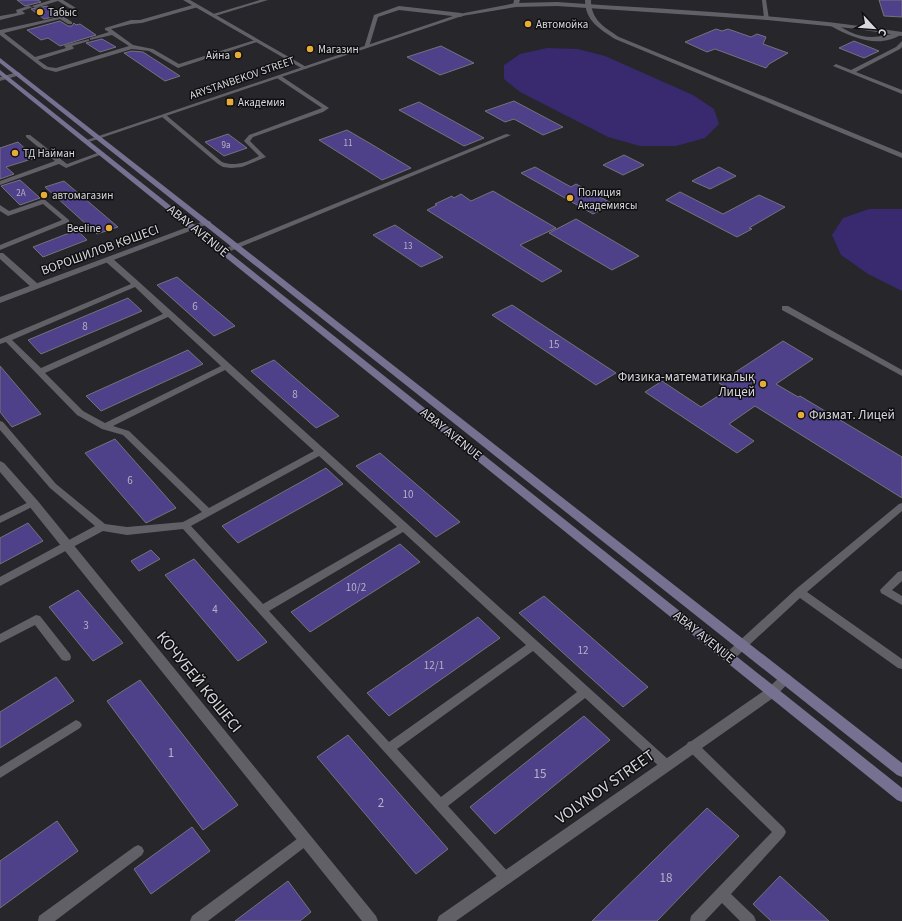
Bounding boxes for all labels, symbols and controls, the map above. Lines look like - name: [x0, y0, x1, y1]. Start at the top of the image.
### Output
- place label: Табыс: [48, 5, 77, 20]
- marker: Табыс: [35, 7, 45, 17]
- north arrow: [854, 8, 894, 48]
- place label: Автомойка: [536, 17, 588, 32]
- marker: Автомойка: [523, 19, 533, 29]
- text: С: [874, 26, 891, 39]
- place label: Магазин: [318, 42, 359, 57]
- marker: Магазин: [305, 44, 315, 54]
- place label: Айна: [206, 48, 230, 63]
- marker: Айна: [233, 50, 243, 60]
- street label: ARYSTANBEKOV STREET: [187, 53, 297, 103]
- place label: Академия: [238, 95, 285, 110]
- marker: Академия: [225, 97, 235, 107]
- house number: 11: [344, 137, 352, 150]
- house number: 9а: [221, 139, 231, 152]
- place label: ТД Найман: [23, 146, 75, 161]
- marker: ТД Найман: [10, 148, 20, 158]
- place label: Полиция Академиясы: [578, 185, 637, 213]
- house number: 2А: [16, 187, 26, 200]
- place label: автомагазин: [52, 188, 113, 203]
- marker: автомагазин: [39, 190, 49, 200]
- marker: Полиция Академиясы: [565, 193, 575, 203]
- street label: ABAY AVENUE: [163, 201, 233, 262]
- street label: ВОРОШИЛОВ КӨШЕСІ: [38, 220, 162, 280]
- place label: Beeline: [67, 221, 102, 236]
- marker: Beeline: [104, 223, 114, 233]
- house number: 13: [404, 240, 413, 253]
- house number: 6: [192, 299, 198, 314]
- house number: 8: [82, 319, 88, 334]
- house number: 15: [549, 337, 559, 352]
- place label: Физика-математикалық Лицей: [618, 368, 755, 401]
- marker: Физика-математикалық Лицей: [758, 379, 768, 389]
- house number: 8: [292, 387, 298, 402]
- street label: ABAY AVENUE: [416, 404, 486, 465]
- place label: Физмат. Лицей: [809, 406, 895, 424]
- marker: Физмат. Лицей: [796, 410, 806, 420]
- house number: 6: [127, 473, 133, 488]
- house number: 10: [403, 487, 413, 502]
- house number: 10/2: [346, 580, 366, 595]
- house number: 4: [212, 602, 218, 617]
- street label: ABAY AVENUE: [669, 607, 739, 668]
- house number: 3: [83, 618, 89, 633]
- street label: КОЧУБЕЙ КӨШЕСІ: [151, 627, 247, 737]
- house number: 12: [578, 643, 588, 658]
- house number: 12/1: [424, 658, 444, 673]
- house number: 1: [168, 744, 174, 762]
- street label: VOLYNOV STREET: [551, 744, 659, 829]
- house number: 15: [534, 765, 546, 783]
- house number: 2: [378, 794, 384, 812]
- house number: 18: [660, 869, 672, 887]

